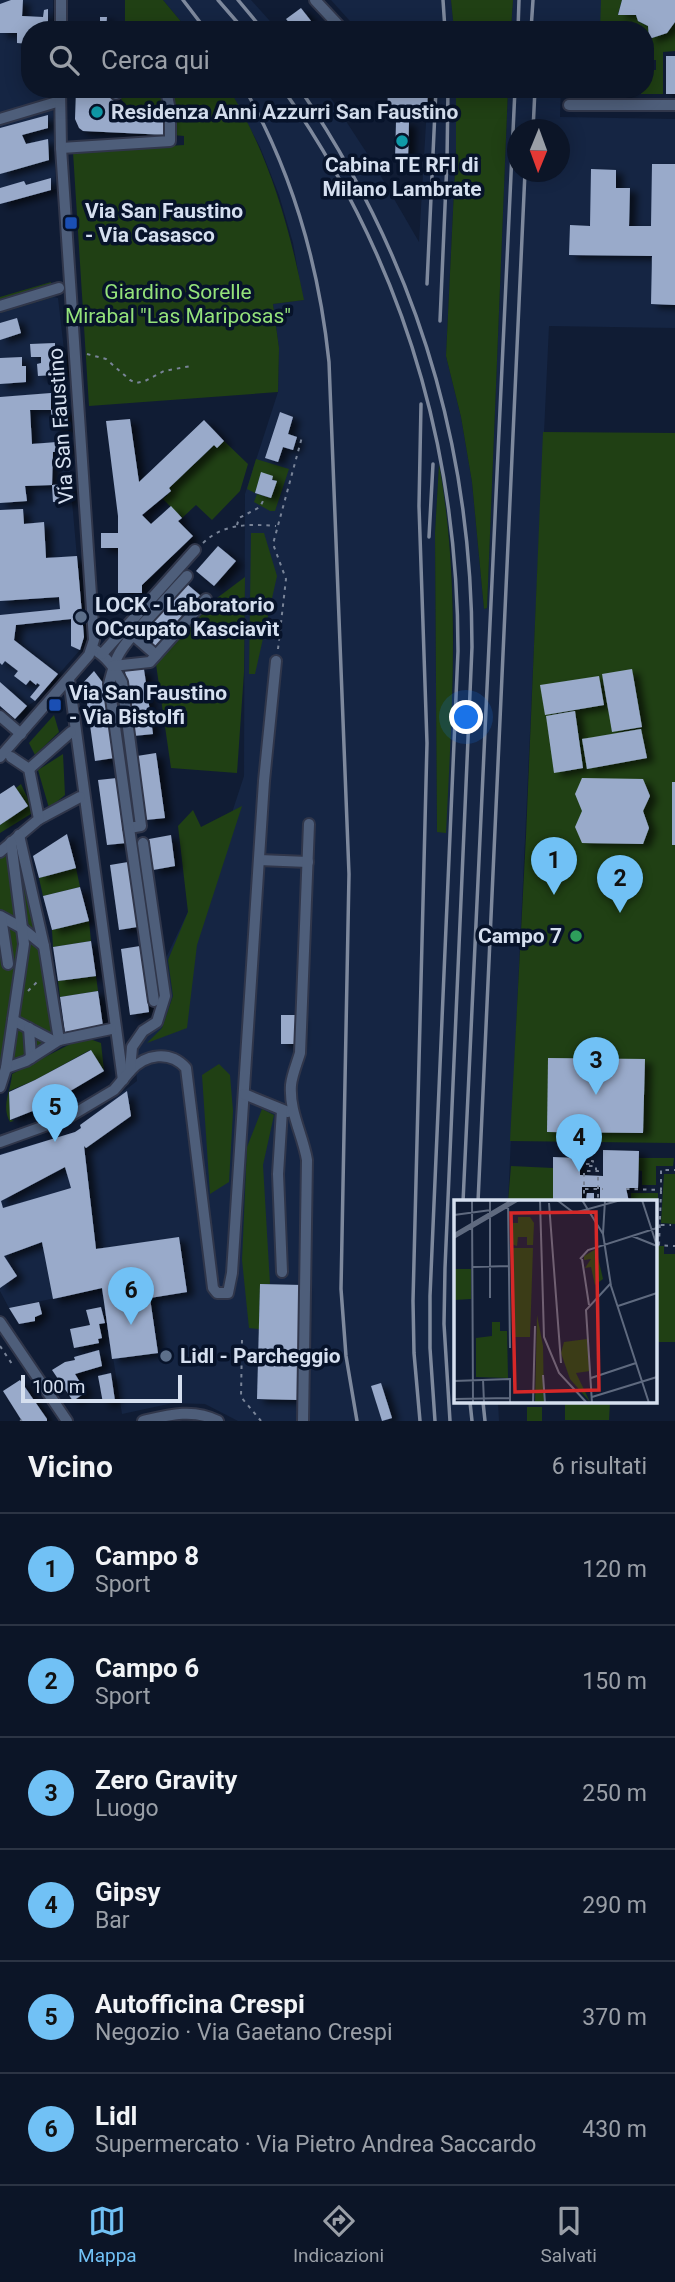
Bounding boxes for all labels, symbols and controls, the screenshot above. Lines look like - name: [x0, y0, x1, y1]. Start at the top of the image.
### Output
- search box: [21, 21, 654, 98]
- icon: search: [45, 41, 83, 79]
- text: Cerca qui: [101, 45, 210, 75]
- place label: Residenza Anni Azzurri San Faustino: [111, 100, 458, 124]
- marker: Residenza Anni Azzurri San Faustino: [89, 104, 105, 120]
- north arrow: [507, 119, 570, 182]
- marker: Cabina TE RFI di Milano Lambrate: [394, 133, 410, 149]
- place label: Cabina TE RFI di Milano Lambrate: [322, 153, 482, 201]
- place label: Via San Faustino - Via Casasco: [85, 199, 243, 247]
- marker: Via San Faustino - Via Casasco: [63, 215, 79, 231]
- park label: Giardino Sorelle Mirabal "Las Mariposas": [65, 280, 291, 328]
- street label: Via San Faustino: [44, 347, 78, 505]
- place label: LOCK - Laboratorio OCcupato Kasciavìt: [95, 593, 279, 641]
- marker: LOCK - Laboratorio OCcupato Kasciavìt: [73, 609, 89, 625]
- place label: Via San Faustino - Via Bistolfi: [69, 681, 227, 729]
- marker: Via San Faustino - Via Bistolfi: [47, 697, 63, 713]
- your location: [449, 700, 483, 734]
- pin: 1: [531, 837, 577, 895]
- pin: 2: [597, 855, 643, 913]
- place label: Campo 7: [478, 924, 562, 948]
- marker: Campo 7: [568, 928, 584, 944]
- pin: 3: [573, 1037, 619, 1095]
- pin: 5: [32, 1084, 78, 1142]
- pin: 4: [556, 1114, 602, 1172]
- inset map: [454, 1200, 658, 1404]
- pin: 6: [108, 1267, 154, 1325]
- place label: Lidl - Parcheggio: [180, 1344, 341, 1368]
- marker: Lidl - Parcheggio: [158, 1348, 174, 1364]
- scale bar: [21, 1372, 182, 1404]
- text: 100 m: [32, 1375, 85, 1398]
- text: Vicino: [28, 1449, 113, 1484]
- text: 6 risultati: [552, 1453, 647, 1480]
- text: Campo 8: [95, 1541, 199, 1571]
- text: 1: [44, 1556, 58, 1583]
- text: 120 m: [582, 1556, 647, 1583]
- text: Sport: [95, 1571, 151, 1598]
- text: Campo 6: [95, 1653, 199, 1683]
- text: 2: [44, 1668, 58, 1695]
- text: 150 m: [582, 1668, 647, 1695]
- text: Sport: [95, 1683, 151, 1710]
- text: Zero Gravity: [95, 1765, 237, 1795]
- text: 3: [44, 1780, 58, 1807]
- text: 250 m: [582, 1780, 647, 1807]
- text: Luogo: [95, 1795, 159, 1822]
- text: Gipsy: [95, 1877, 161, 1907]
- text: 4: [44, 1892, 58, 1919]
- text: 290 m: [582, 1892, 647, 1919]
- text: Bar: [95, 1907, 130, 1934]
- text: Autofficina Crespi: [95, 1989, 305, 2019]
- text: 5: [44, 2004, 58, 2031]
- text: 370 m: [582, 2004, 647, 2031]
- text: Negozio · Via Gaetano Crespi: [95, 2019, 393, 2046]
- text: Lidl: [95, 2101, 137, 2131]
- text: 6: [44, 2116, 58, 2143]
- text: 430 m: [582, 2116, 647, 2143]
- text: Supermercato · Via Pietro Andrea Saccardo: [95, 2131, 536, 2158]
- tab: Mappa: [78, 2202, 137, 2267]
- tab: Indicazioni: [293, 2202, 384, 2267]
- tab: Salvati: [540, 2202, 597, 2267]

